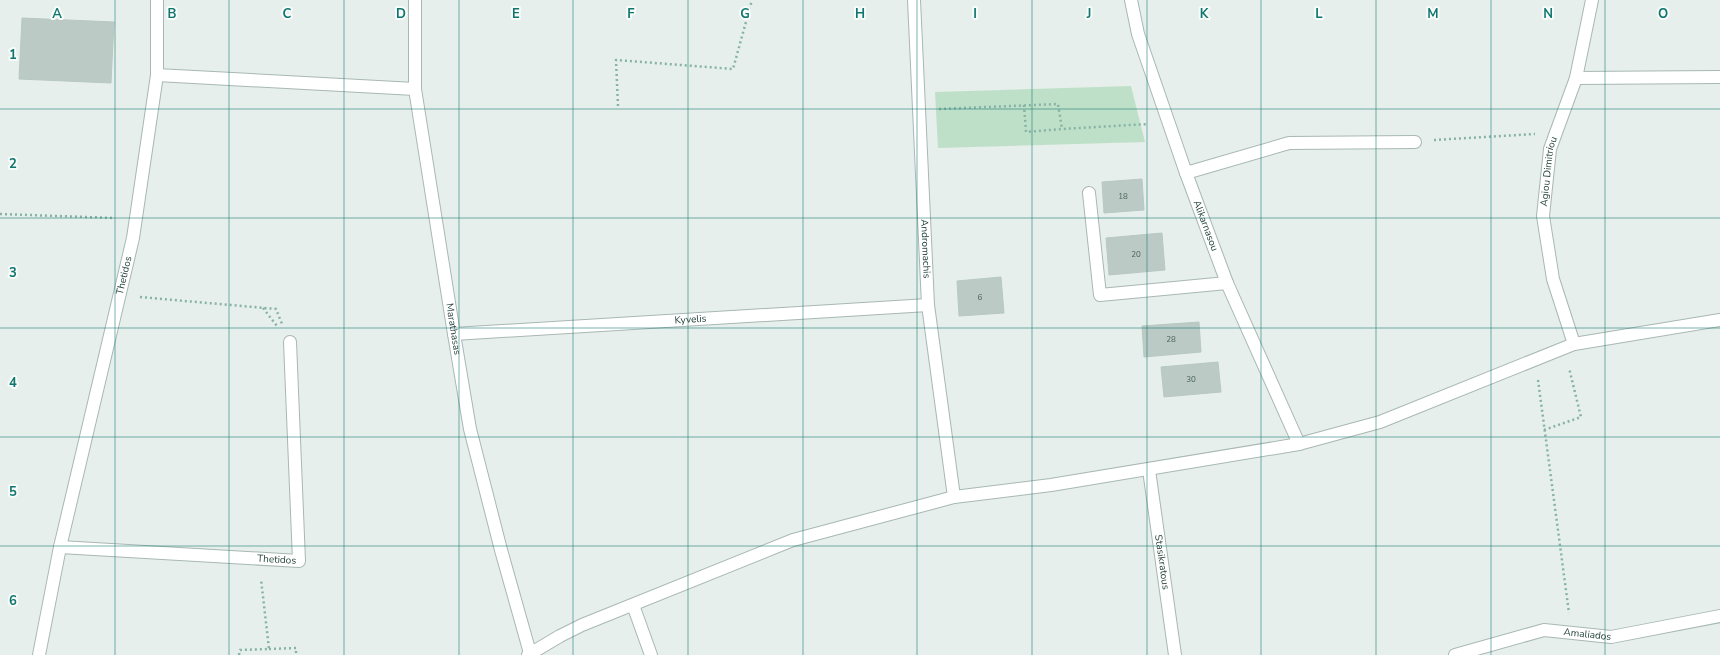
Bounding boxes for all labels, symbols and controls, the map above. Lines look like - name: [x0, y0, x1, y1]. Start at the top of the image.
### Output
- text: A: [52, 5, 62, 23]
- text: B: [168, 5, 177, 23]
- text: C: [283, 5, 292, 23]
- text: D: [396, 5, 406, 23]
- text: E: [512, 5, 520, 23]
- text: F: [627, 5, 635, 23]
- text: G: [740, 5, 750, 23]
- text: H: [855, 5, 865, 23]
- text: I: [973, 5, 977, 23]
- text: J: [1086, 5, 1091, 23]
- text: K: [1200, 5, 1209, 23]
- text: L: [1315, 5, 1323, 23]
- text: M: [1427, 5, 1439, 23]
- text: N: [1543, 5, 1553, 23]
- text: O: [1658, 5, 1668, 23]
- text: 1: [9, 46, 17, 64]
- street label: Agiou Dimitriou: [1537, 135, 1561, 207]
- text: 2: [9, 155, 17, 173]
- house number: 18: [1118, 191, 1128, 202]
- street label: Alikarnasou: [1190, 198, 1222, 253]
- street label: Andromachis: [917, 219, 934, 279]
- house number: 20: [1131, 249, 1141, 260]
- street label: Thetidos: [113, 255, 135, 296]
- text: 3: [9, 264, 17, 282]
- house number: 6: [978, 292, 983, 303]
- street label: Marathasas: [442, 302, 464, 356]
- street label: Kyvelis: [674, 312, 707, 327]
- house number: 28: [1166, 334, 1176, 345]
- text: 4: [9, 374, 17, 392]
- house number: 30: [1186, 374, 1196, 385]
- text: 5: [9, 483, 17, 501]
- street label: Stasikratous: [1151, 534, 1173, 591]
- street label: Thetidos: [257, 552, 297, 568]
- text: 6: [9, 592, 17, 610]
- street label: Amaliados: [1563, 625, 1612, 644]

